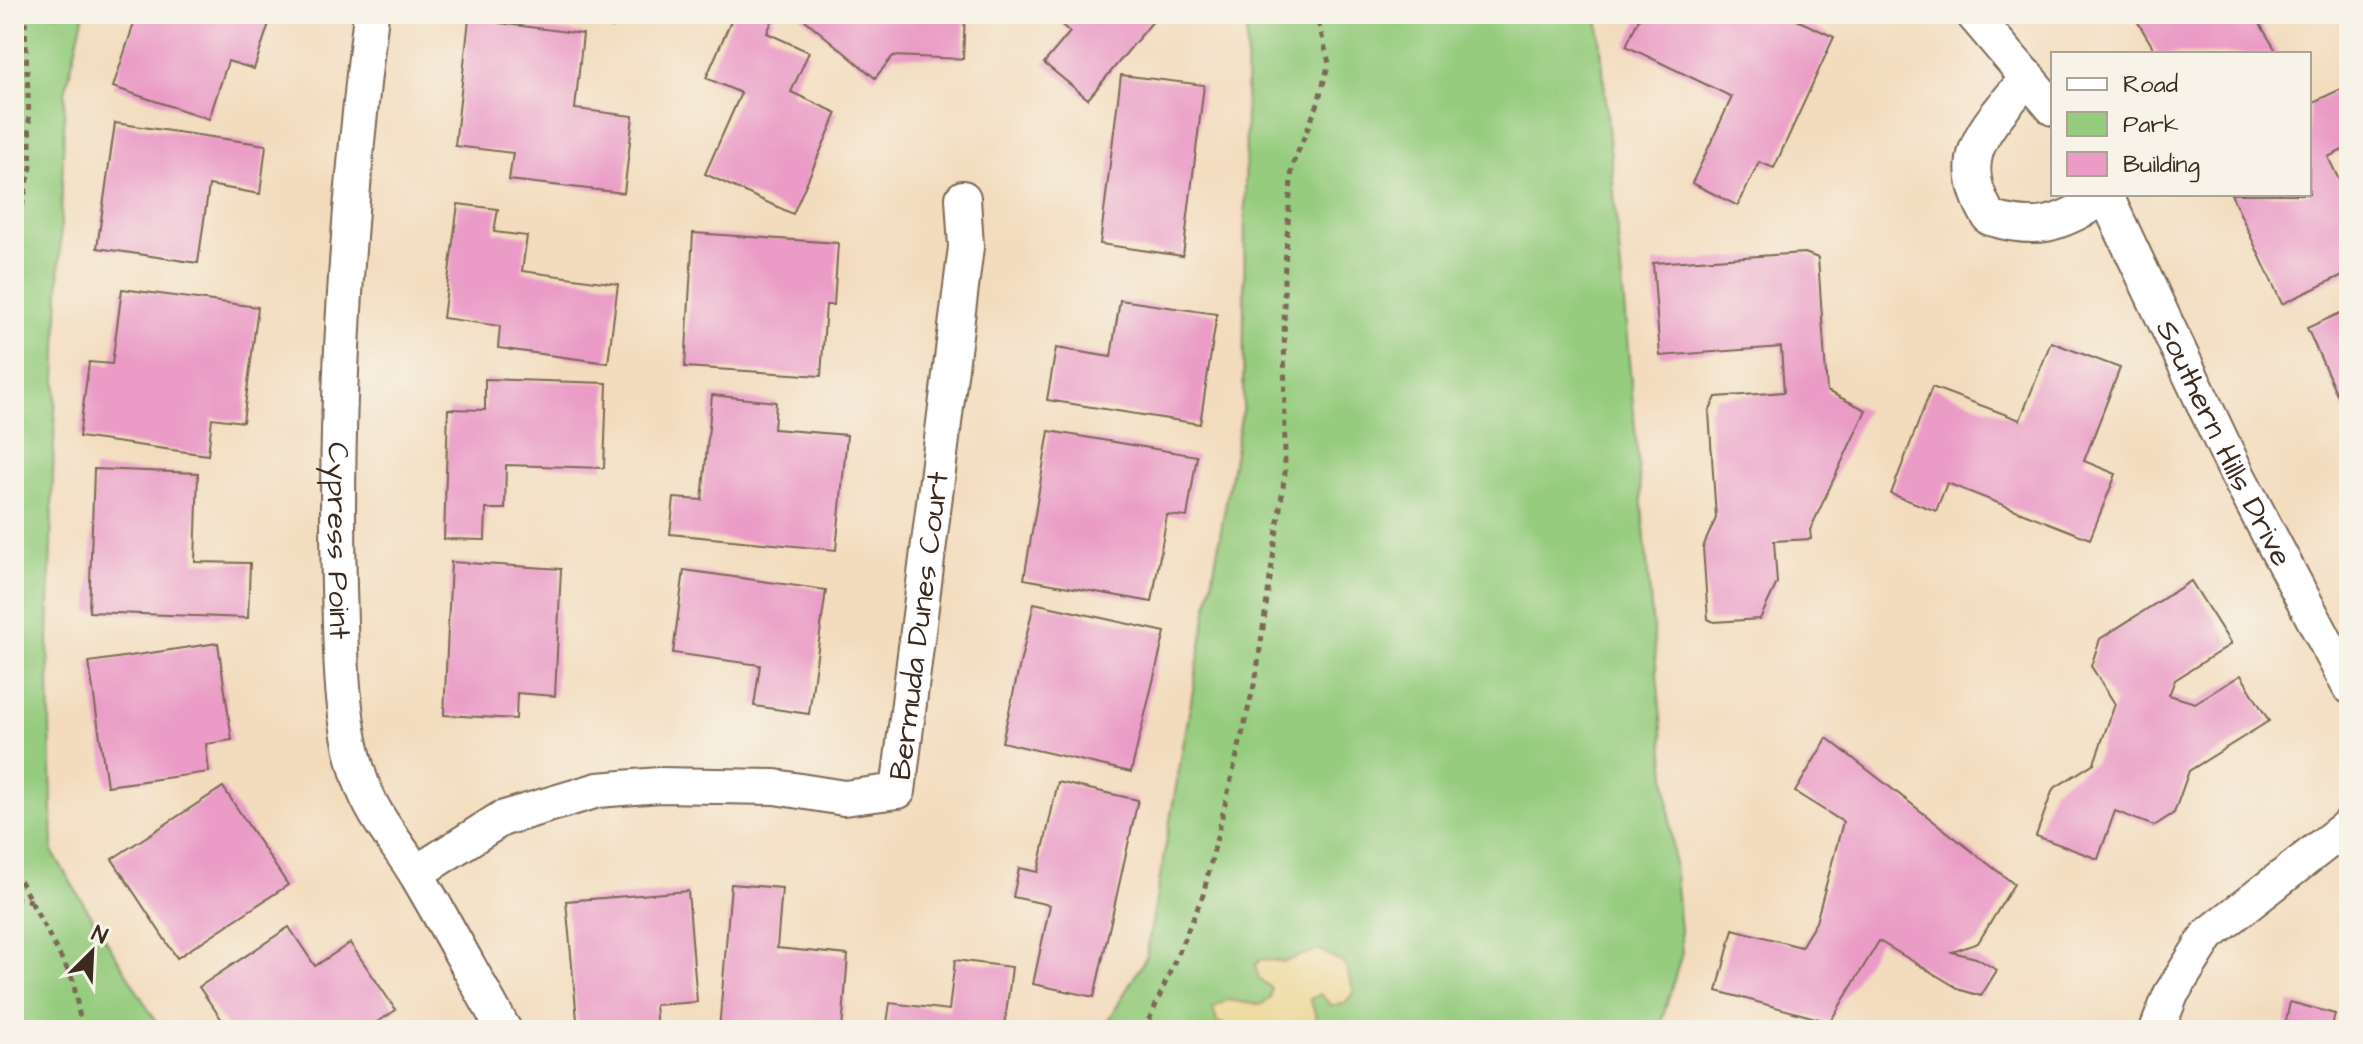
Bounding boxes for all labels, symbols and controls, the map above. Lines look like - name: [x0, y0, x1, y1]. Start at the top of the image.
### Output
- legend: [2051, 52, 2311, 196]
- text: Road: [2123, 68, 2178, 102]
- text: Park: [2123, 108, 2179, 142]
- text: Building: [2123, 148, 2200, 183]
- street label: Southern Hills Drive: [2145, 313, 2302, 574]
- street label: Cypress Point: [315, 442, 360, 640]
- street label: Bermuda Dunes Court: [880, 469, 960, 783]
- north arrow: [52, 912, 132, 992]
- text: N: [87, 918, 112, 952]

